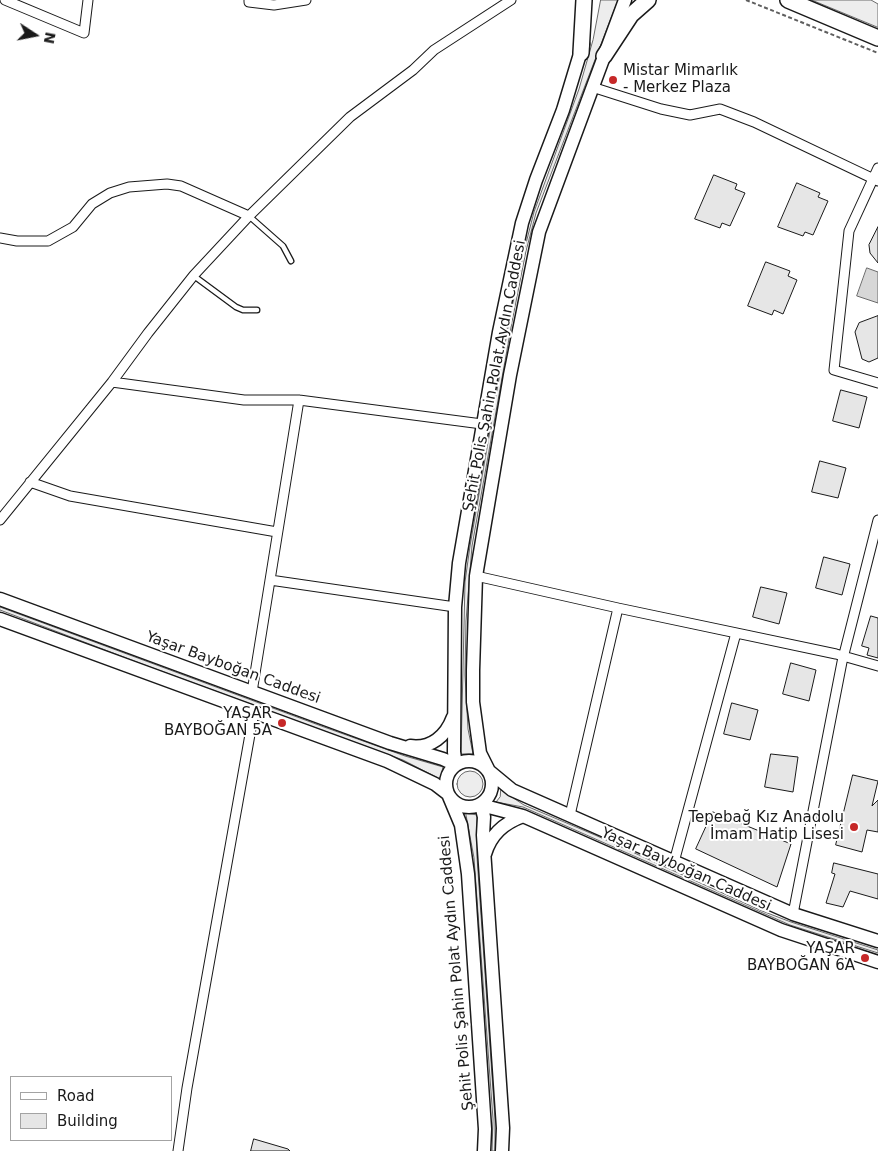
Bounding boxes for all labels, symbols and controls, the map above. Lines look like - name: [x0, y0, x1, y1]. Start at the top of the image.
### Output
- north arrow: [10, 10, 60, 60]
- text: N: [41, 31, 59, 45]
- place label: Mistar Mimarlık - Merkez Plaza: [623, 62, 738, 97]
- marker: Mistar Mimarlık - Merkez Plaza: [607, 74, 619, 86]
- street label: Şehit Polis Şahin Polat Aydın Caddesi: [460, 239, 530, 513]
- street label: Yaşar Bayboğan Caddesi: [143, 628, 323, 708]
- place label: YAŞAR BAYBOĞAN 5A: [164, 705, 272, 740]
- marker: YAŞAR BAYBOĞAN 5A: [276, 717, 288, 729]
- place label: Tepebağ Kız Anadolu İmam Hatip Lisesi: [688, 809, 844, 844]
- marker: Tepebağ Kız Anadolu İmam Hatip Lisesi: [848, 821, 860, 833]
- street label: Yaşar Bayboğan Caddesi: [598, 824, 774, 916]
- street label: Şehit Polis Şahin Polat Aydın Caddesi: [436, 835, 478, 1111]
- place label: YAŞAR BAYBOĞAN 6A: [747, 940, 855, 975]
- marker: YAŞAR BAYBOĞAN 6A: [859, 952, 871, 964]
- legend: [10, 1076, 172, 1141]
- text: Road: [57, 1087, 95, 1105]
- text: Building: [57, 1112, 118, 1130]

